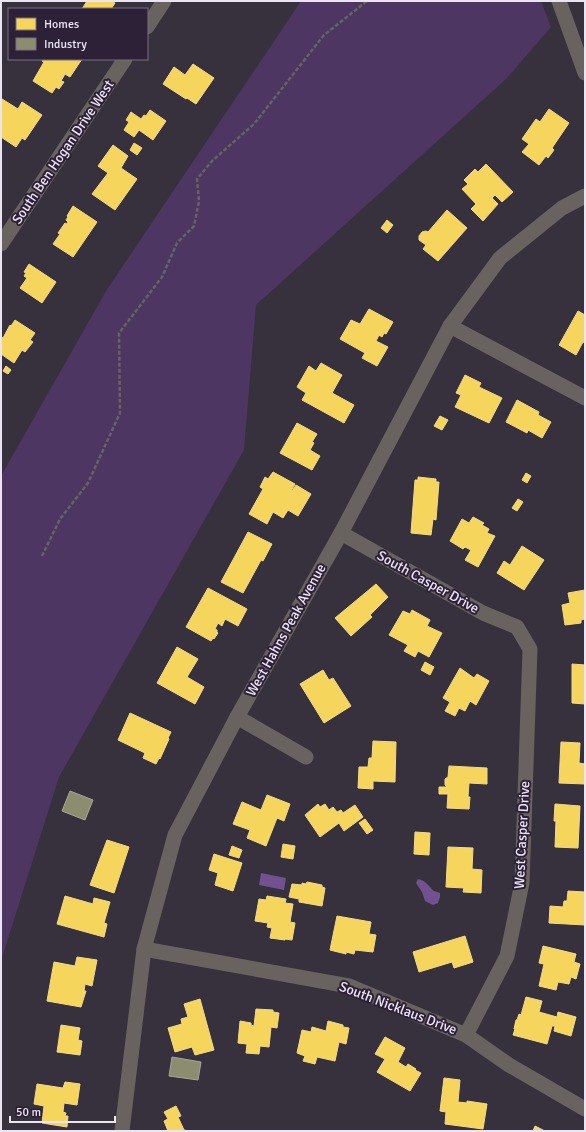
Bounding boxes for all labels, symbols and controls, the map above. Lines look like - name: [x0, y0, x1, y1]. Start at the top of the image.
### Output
- legend: [8, 8, 148, 60]
- text: Homes: [44, 17, 79, 32]
- text: Industry: [44, 37, 87, 52]
- street label: South Ben Hogan Drive West: [8, 77, 118, 227]
- street label: South Casper Drive: [374, 547, 482, 617]
- street label: West Hahns Peak Avenue: [242, 561, 330, 699]
- street label: West Casper Drive: [511, 781, 533, 889]
- street label: South Nicklaus Drive: [337, 978, 459, 1038]
- scale bar: [10, 1098, 115, 1124]
- text: 50 m: [16, 1105, 41, 1120]

